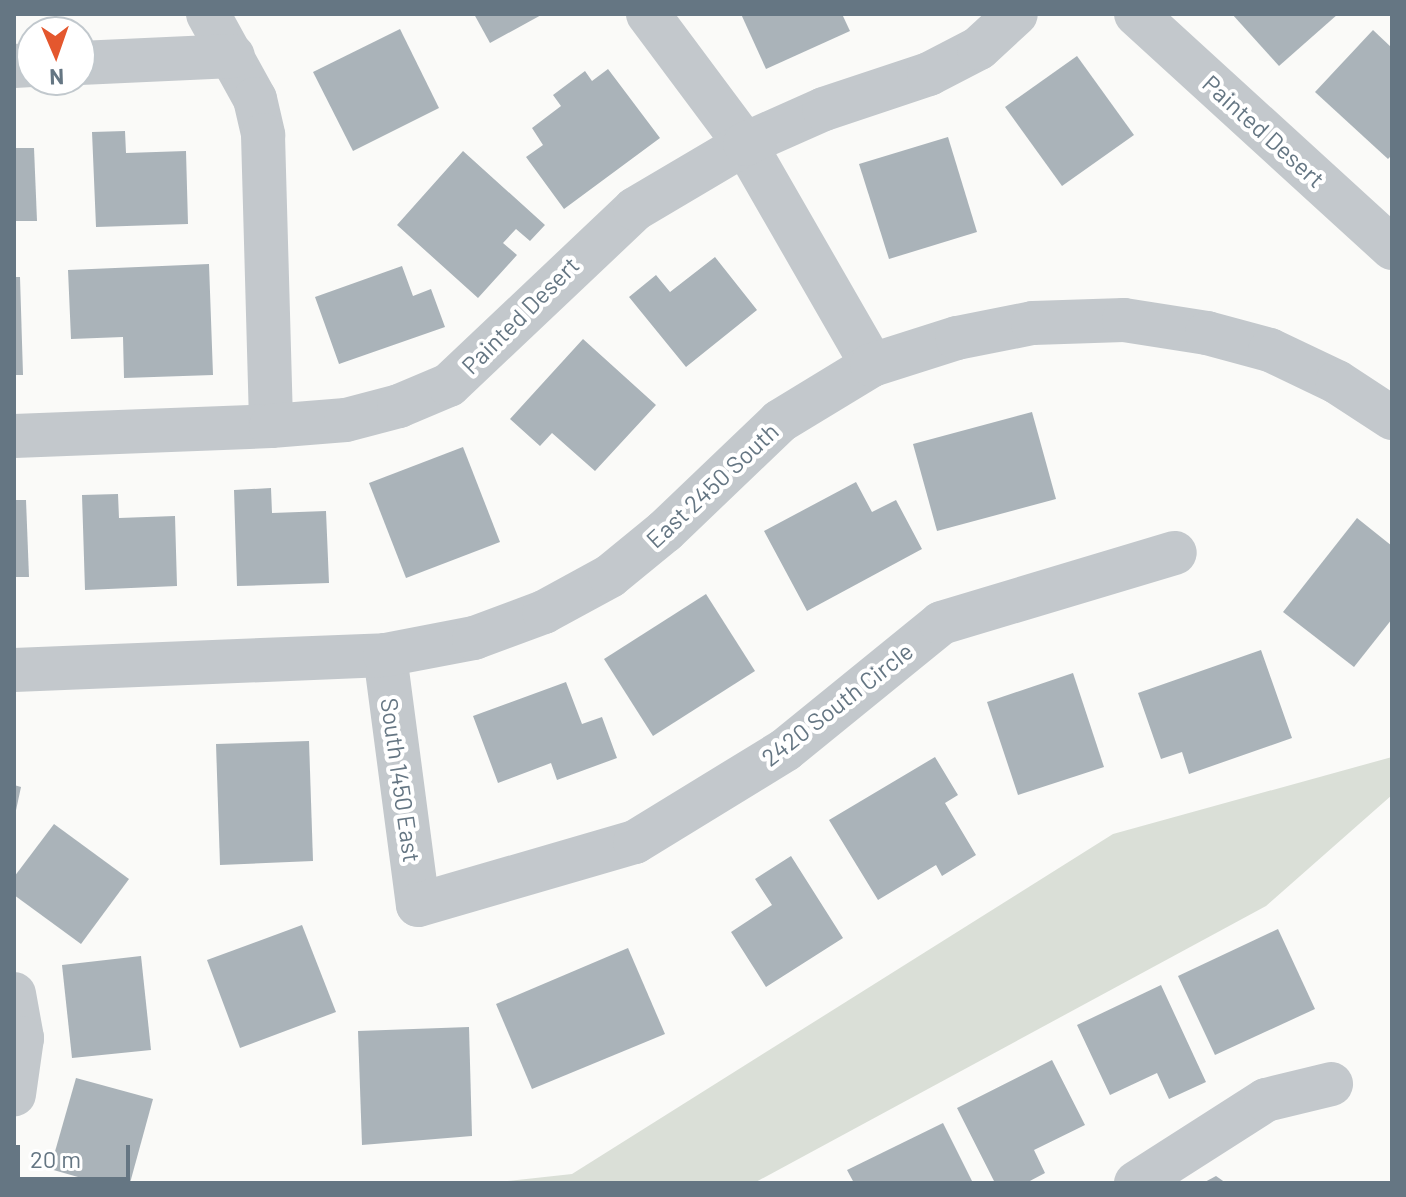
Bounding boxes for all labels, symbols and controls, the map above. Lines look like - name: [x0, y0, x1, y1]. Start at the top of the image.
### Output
- north arrow: [16, 16, 96, 96]
- text: N: [49, 65, 65, 91]
- street label: Painted Desert: [1197, 69, 1331, 193]
- street label: Painted Desert: [455, 250, 585, 380]
- street label: East 2450 South: [640, 416, 784, 554]
- street label: 2420 South Circle: [756, 636, 918, 772]
- street label: South 1450 East: [375, 696, 427, 864]
- scale bar: [20, 1129, 134, 1179]
- text: 20 m: [30, 1144, 81, 1173]

